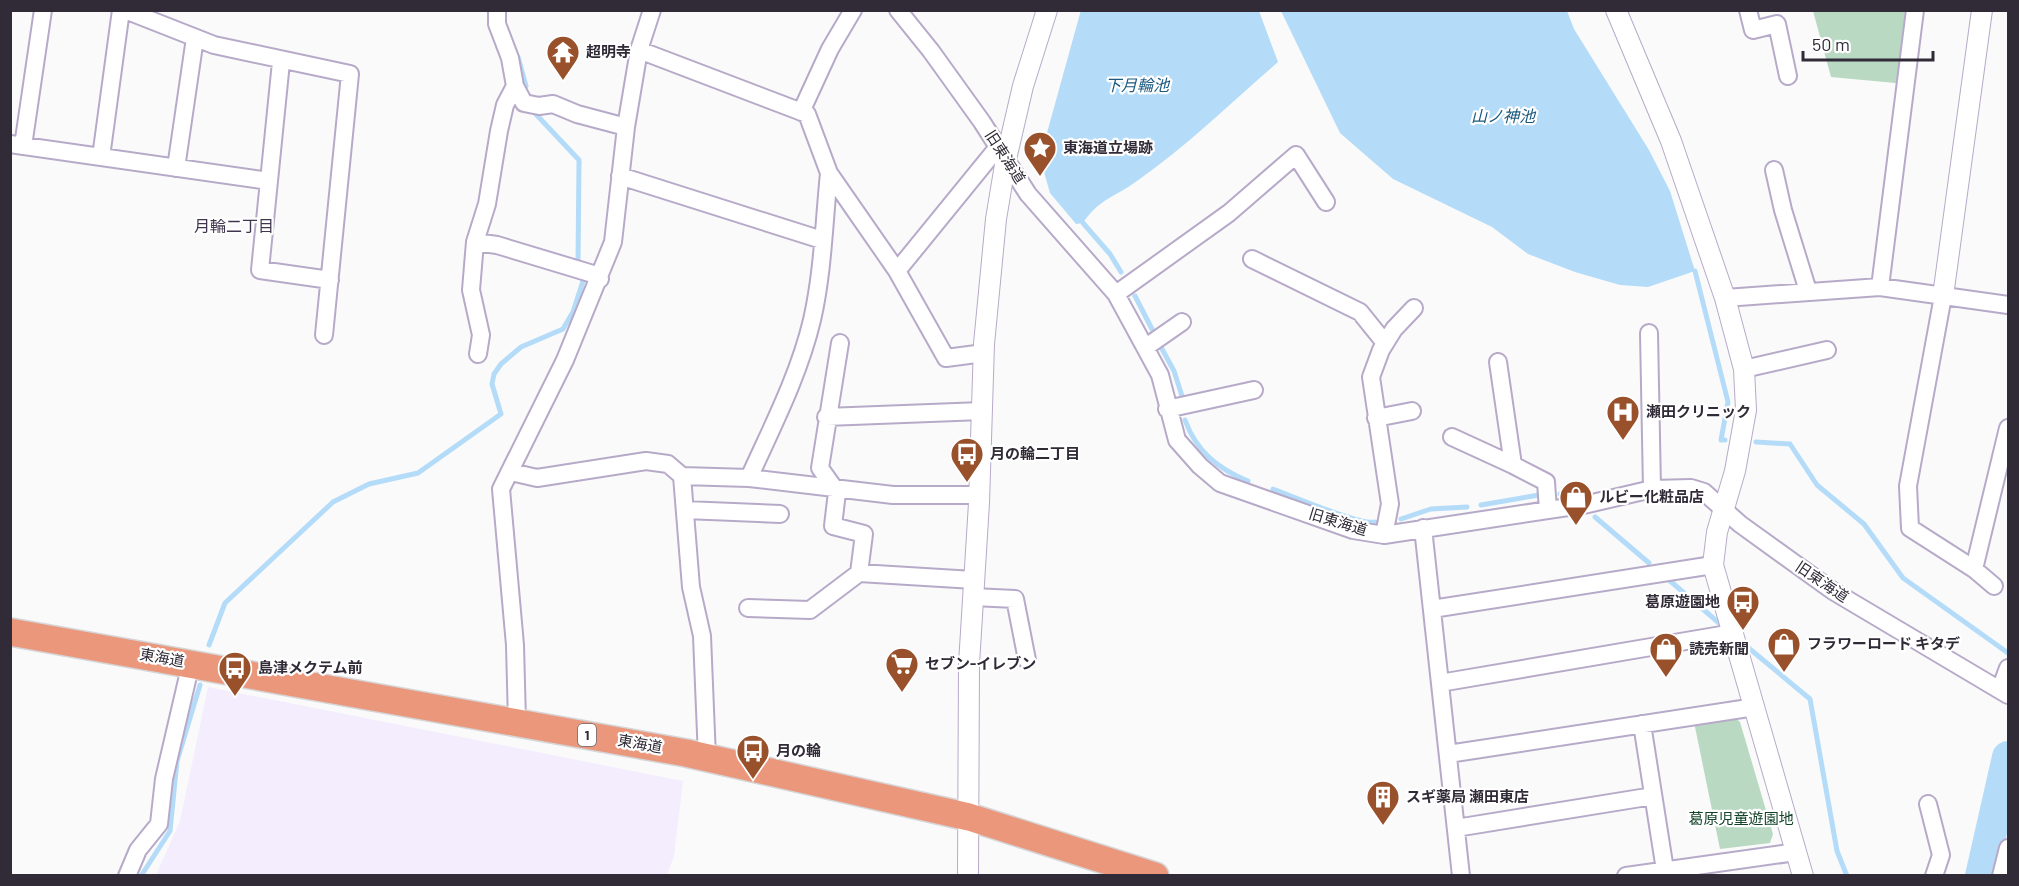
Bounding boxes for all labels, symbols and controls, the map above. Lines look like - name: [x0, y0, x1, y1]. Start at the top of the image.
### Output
- scale bar: [1803, 24, 1934, 62]
- text: 50 m: [1812, 33, 1850, 55]
- temple icon: 超明寺: [545, 34, 581, 81]
- place label: 超明寺: [586, 42, 631, 60]
- water label: 下月輪池: [1105, 75, 1171, 94]
- water label: 山ノ神池: [1471, 106, 1537, 125]
- street label: 旧東海道: [982, 126, 1030, 187]
- place icon: 東海道立場跡: [1022, 130, 1058, 177]
- place label: 東海道立場跡: [1063, 138, 1153, 156]
- district label: 月輪二丁目: [194, 216, 274, 235]
- hospital icon: 瀬田クリニック: [1605, 394, 1641, 441]
- place label: 瀬田クリニック: [1646, 402, 1751, 420]
- bus stop icon: 月の輪二丁目: [949, 436, 985, 483]
- place label: 月の輪二丁目: [990, 444, 1080, 462]
- shop icon: ルビー化粧品店: [1558, 479, 1594, 526]
- place label: ルビー化粧品店: [1599, 487, 1704, 505]
- street label: 旧東海道: [1307, 504, 1370, 538]
- street label: 旧東海道: [1793, 557, 1852, 605]
- bus stop icon: 葛原遊園地: [1725, 584, 1761, 631]
- place label: 葛原遊園地: [1645, 592, 1720, 610]
- shop icon: フラワーロード キタデ: [1766, 626, 1802, 673]
- shop icon: 読売新聞: [1648, 631, 1684, 678]
- place label: フラワーロード キタデ: [1807, 634, 1960, 652]
- place label: 読売新聞: [1689, 639, 1749, 657]
- street label: 東海道: [138, 644, 186, 670]
- supermarket icon: セブン-イレブン: [884, 646, 920, 693]
- bus stop icon: 島津メクテム前: [217, 650, 253, 697]
- place label: セブン-イレブン: [925, 654, 1036, 672]
- place label: 島津メクテム前: [258, 658, 363, 676]
- road number: 1: [578, 724, 596, 746]
- street label: 東海道: [616, 730, 664, 756]
- bus stop icon: 月の輪: [735, 733, 771, 780]
- place label: 月の輪: [776, 741, 821, 759]
- building icon: スギ薬局 瀬田東店: [1365, 779, 1401, 826]
- place label: スギ薬局 瀬田東店: [1406, 787, 1529, 805]
- park label: 葛原児童遊園地: [1688, 809, 1794, 827]

